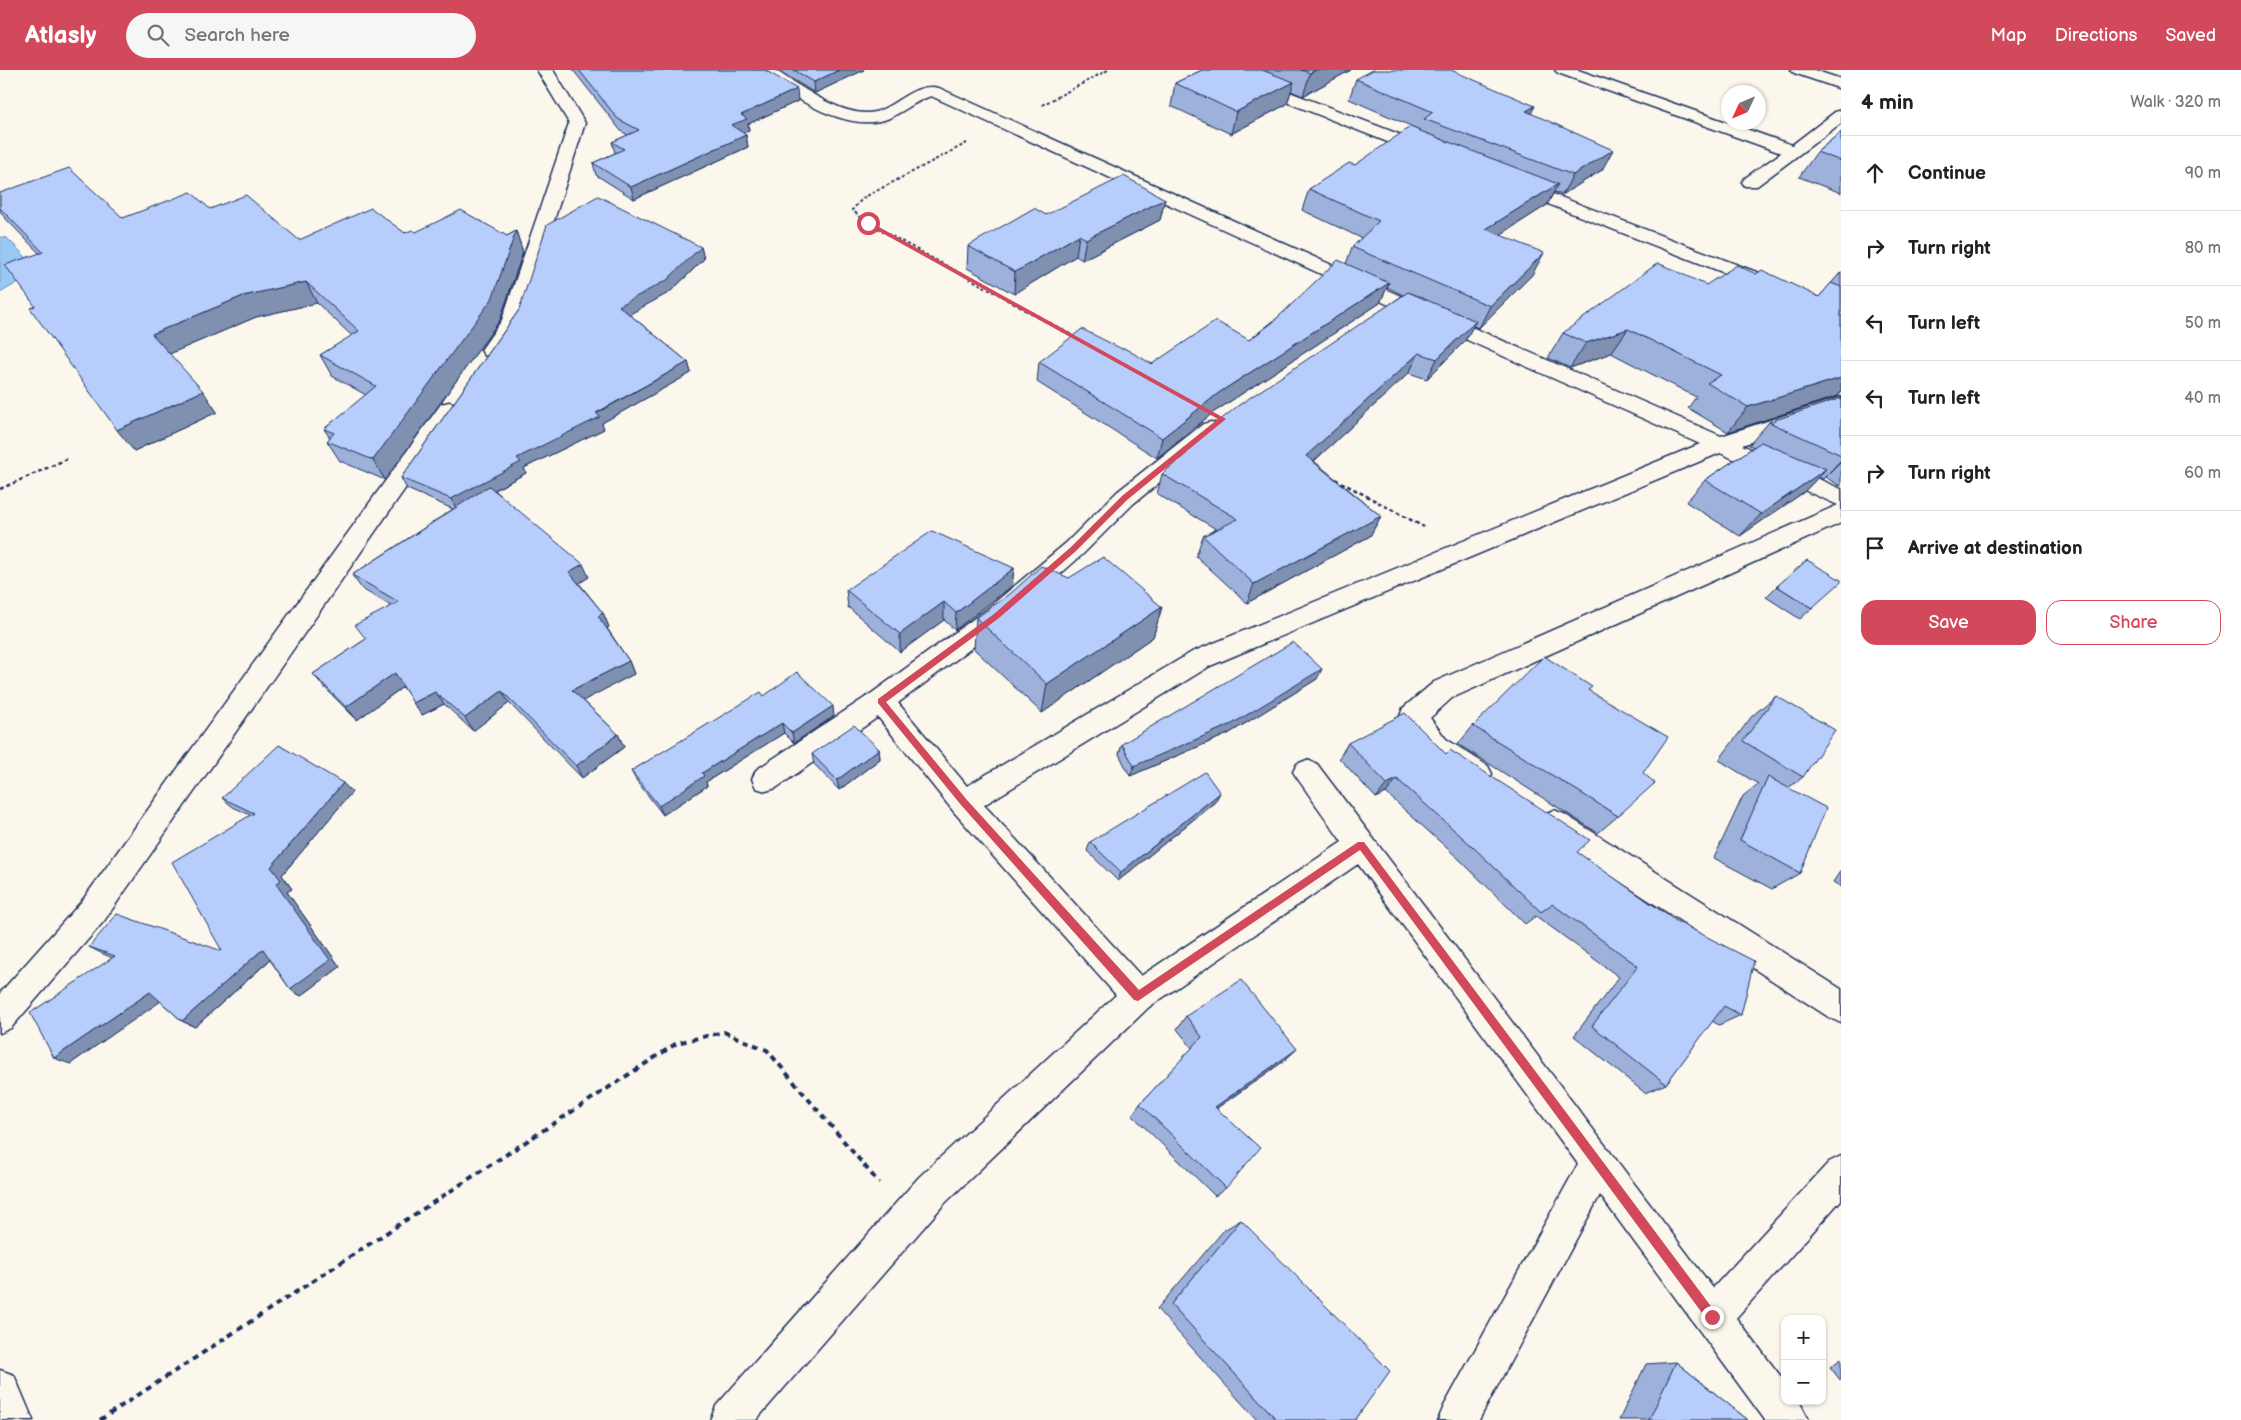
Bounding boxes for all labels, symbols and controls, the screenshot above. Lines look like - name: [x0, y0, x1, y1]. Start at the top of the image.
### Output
- search box: [126, 13, 476, 58]
- text: Atlasly: [25, 21, 96, 50]
- icon: search: [144, 21, 172, 49]
- text: Search here: [184, 24, 290, 47]
- text: Map: [1991, 25, 2027, 46]
- text: Directions: [2055, 25, 2137, 46]
- text: Saved: [2165, 25, 2216, 46]
- north arrow: [1721, 85, 1766, 130]
- text: 4 min: [1861, 90, 1914, 115]
- text: Walk · 320 m: [2130, 93, 2221, 112]
- icon: ahead: [1861, 159, 1889, 187]
- text: Continue: [1908, 162, 1986, 185]
- text: 90 m: [2185, 164, 2221, 183]
- route start: [857, 212, 880, 235]
- icon: right: [1861, 234, 1889, 262]
- text: Turn right: [1908, 237, 1991, 260]
- text: 80 m: [2185, 239, 2221, 258]
- icon: left: [1861, 309, 1889, 337]
- text: Turn left: [1908, 312, 1980, 335]
- text: 50 m: [2185, 314, 2221, 333]
- icon: left: [1861, 384, 1889, 412]
- text: Turn left: [1908, 387, 1980, 410]
- text: 40 m: [2184, 389, 2221, 408]
- icon: right: [1861, 459, 1889, 487]
- text: Turn right: [1908, 462, 1991, 485]
- text: 60 m: [2184, 464, 2221, 483]
- icon: arrive: [1861, 534, 1889, 562]
- text: Arrive at destination: [1908, 537, 2083, 560]
- button: Save: [1861, 600, 2036, 645]
- button: Share: [2046, 600, 2221, 645]
- route end: [1701, 1306, 1724, 1329]
- map controls: [1781, 1315, 1826, 1405]
- button: +: [1781, 1315, 1826, 1360]
- button: −: [1781, 1360, 1826, 1405]

